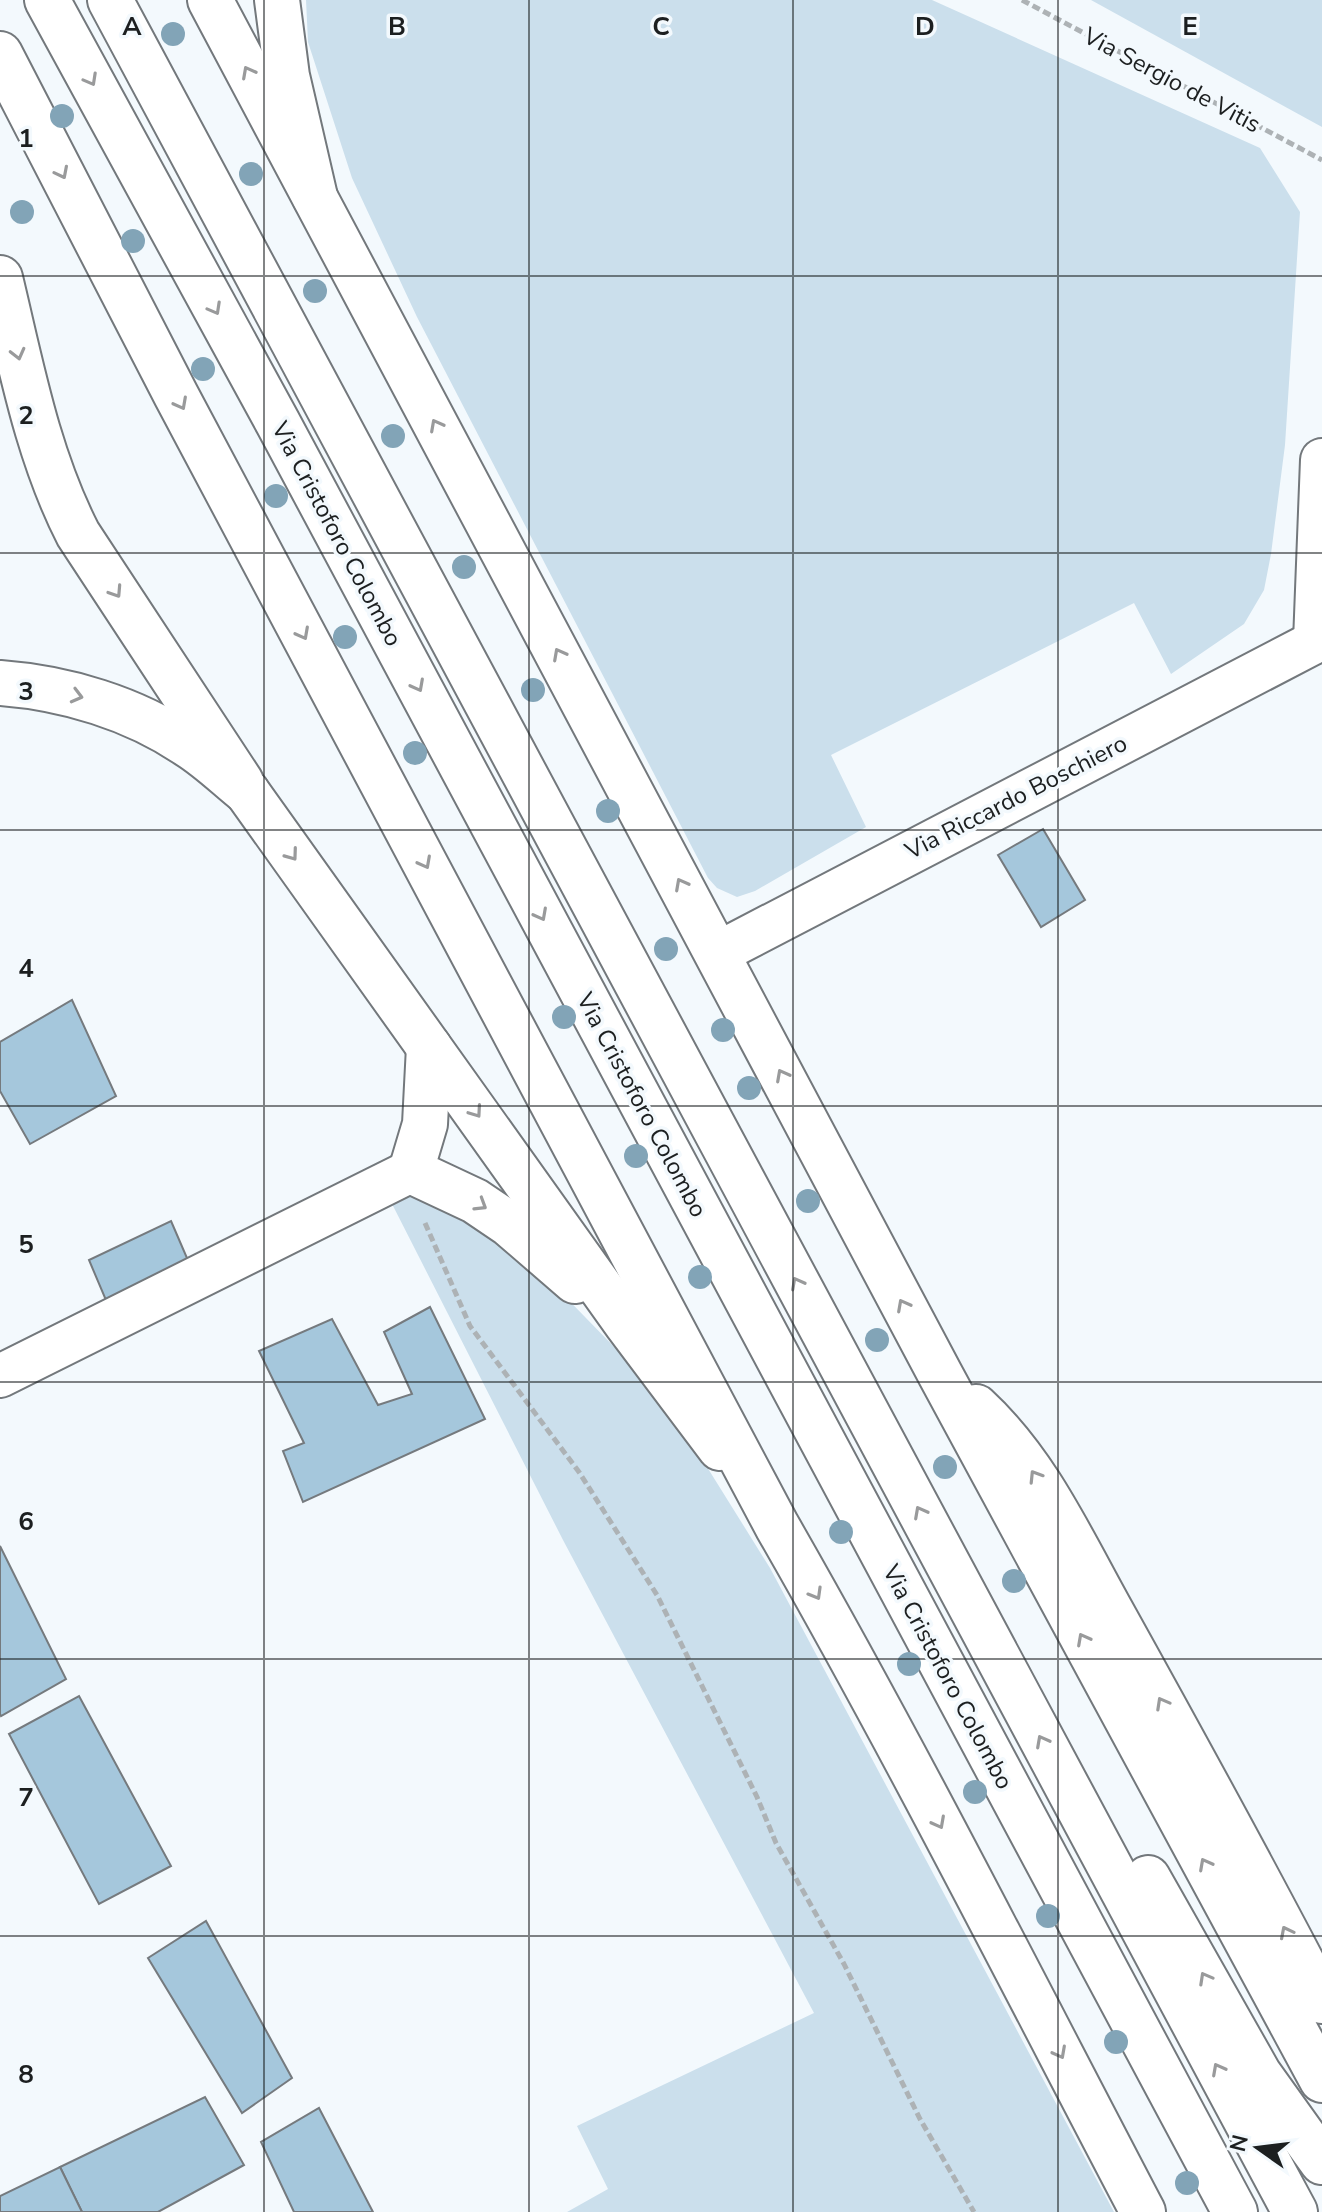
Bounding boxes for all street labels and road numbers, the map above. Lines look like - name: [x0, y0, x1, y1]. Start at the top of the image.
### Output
- street label: Via Sergio de Vitis: [1077, 19, 1266, 140]
- street label: Via Cristoforo Colombo: [264, 415, 410, 652]
- street label: Via Riccardo Boschiero: [899, 727, 1132, 867]
- street label: Via Cristoforo Colombo: [569, 986, 715, 1223]
- street label: Via Cristoforo Colombo: [875, 1558, 1021, 1795]

